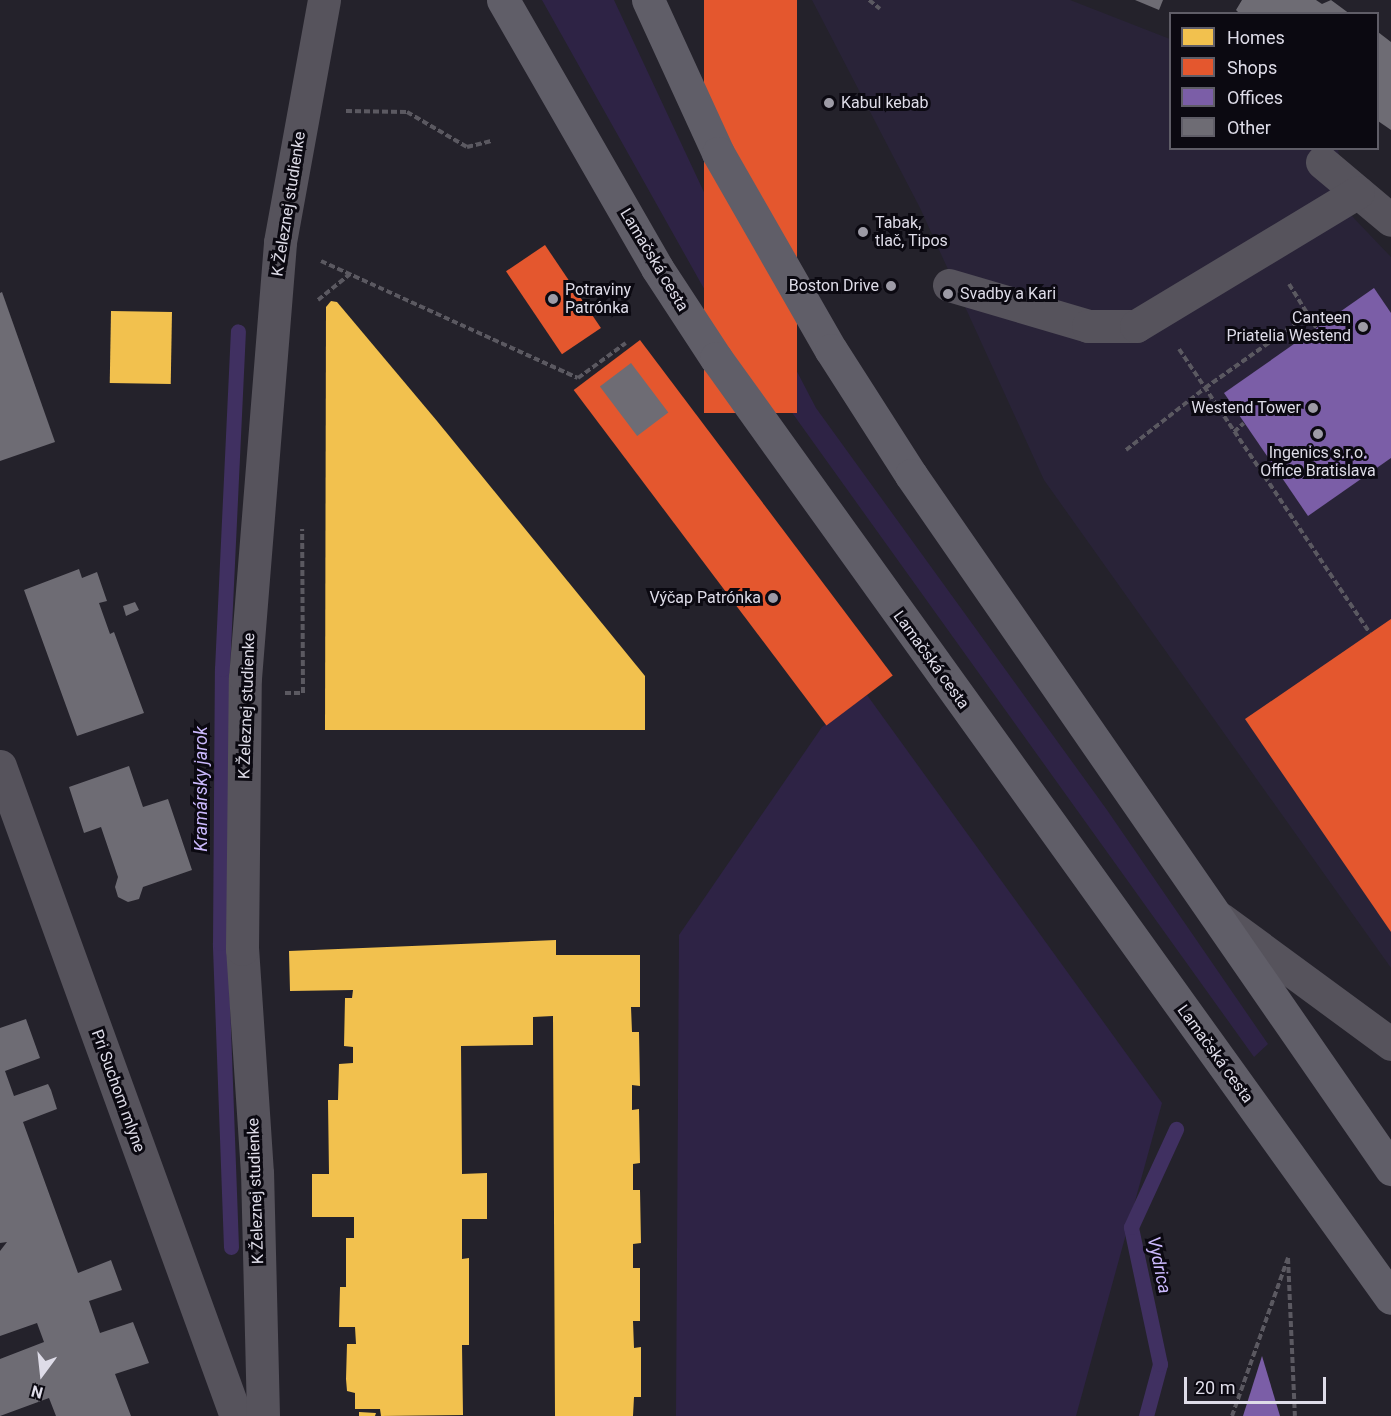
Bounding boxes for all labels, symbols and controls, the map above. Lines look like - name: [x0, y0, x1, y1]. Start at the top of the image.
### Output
- legend: [1169, 12, 1379, 150]
- text: Homes: [1227, 27, 1285, 48]
- text: Shops: [1227, 57, 1277, 78]
- text: Offices: [1227, 87, 1283, 108]
- place label: Kabul kebab: [841, 93, 929, 113]
- marker: Kabul kebab: [822, 96, 836, 110]
- text: Other: [1227, 117, 1271, 138]
- street label: K Železnej studienke: [268, 130, 310, 278]
- street label: Lamačská cesta: [616, 205, 692, 315]
- place label: Tabak, tlač, Tipos: [875, 213, 948, 251]
- marker: Tabak, tlač, Tipos: [856, 225, 870, 239]
- place label: Boston Drive: [789, 276, 879, 296]
- marker: Boston Drive: [884, 279, 898, 293]
- place label: Potraviny Patrónka: [565, 280, 631, 318]
- place label: Svadby a Kari: [960, 284, 1056, 304]
- marker: Svadby a Kari: [941, 287, 955, 301]
- marker: Potraviny Patrónka: [546, 292, 560, 306]
- place label: Canteen Priatelia Westend: [1226, 308, 1351, 346]
- marker: Canteen Priatelia Westend: [1356, 320, 1370, 334]
- place label: Westend Tower: [1191, 398, 1301, 418]
- marker: Westend Tower: [1306, 401, 1320, 415]
- marker: Ingenics s.r.o. Office Bratislava: [1311, 427, 1325, 441]
- place label: Ingenics s.r.o. Office Bratislava: [1260, 443, 1376, 481]
- place label: Výčap Patrónka: [649, 588, 761, 608]
- marker: Výčap Patrónka: [766, 591, 780, 605]
- street label: Lamačská cesta: [889, 607, 973, 713]
- street label: K Železnej studienke: [235, 633, 259, 779]
- water label: Kramársky jarok: [190, 726, 212, 852]
- street label: Lamačská cesta: [1173, 1001, 1257, 1107]
- street label: Pri Suchom mlyne: [87, 1027, 149, 1155]
- street label: K Železnej studienke: [244, 1118, 268, 1264]
- water label: Vydrica: [1142, 1234, 1176, 1296]
- north arrow: [12, 1344, 72, 1404]
- scale bar: [1187, 1365, 1330, 1403]
- text: 20 m: [1195, 1377, 1235, 1398]
- text: N: [29, 1381, 45, 1403]

